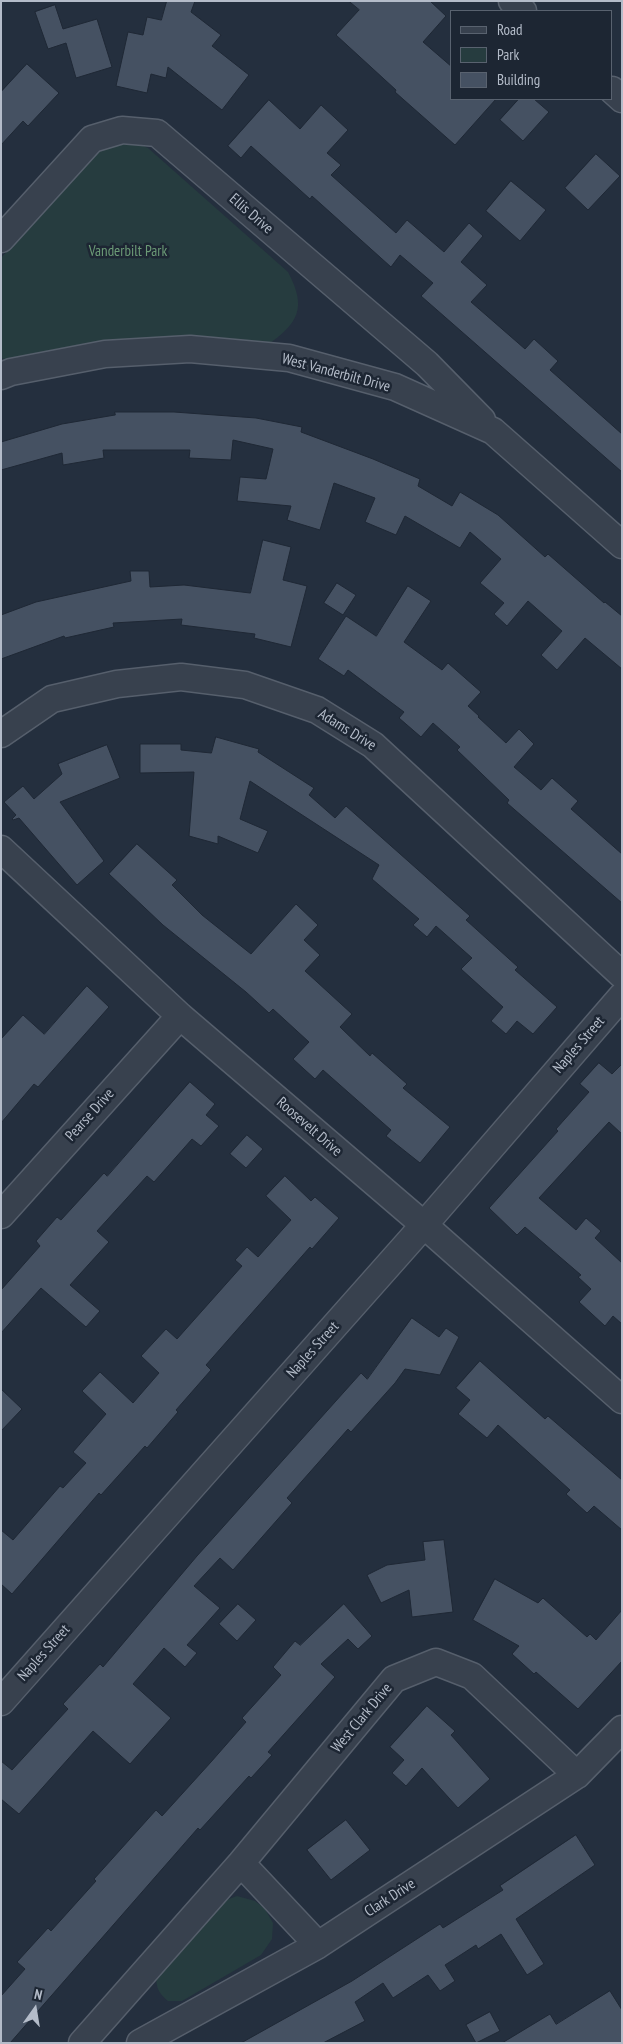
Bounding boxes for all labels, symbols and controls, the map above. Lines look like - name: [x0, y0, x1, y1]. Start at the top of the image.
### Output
- legend: [450, 10, 613, 100]
- text: Road: [497, 20, 523, 39]
- text: Park: [497, 45, 519, 64]
- text: Building: [497, 70, 540, 89]
- street label: Ellis Drive: [225, 190, 277, 238]
- park label: Vanderbilt Park: [89, 243, 167, 261]
- street label: West Vanderbilt Drive: [280, 350, 392, 396]
- street label: Adams Drive: [315, 705, 379, 755]
- street label: Naples Street: [549, 1013, 609, 1077]
- street label: Pearse Drive: [62, 1085, 118, 1145]
- street label: Roosevelt Drive: [273, 1094, 345, 1160]
- street label: Naples Street: [283, 1318, 343, 1382]
- street label: Naples Street: [14, 1621, 74, 1685]
- street label: West Clark Drive: [328, 1680, 396, 1756]
- street label: Clark Drive: [361, 1875, 419, 1921]
- north arrow: [10, 1984, 60, 2034]
- text: N: [33, 1985, 44, 2004]

